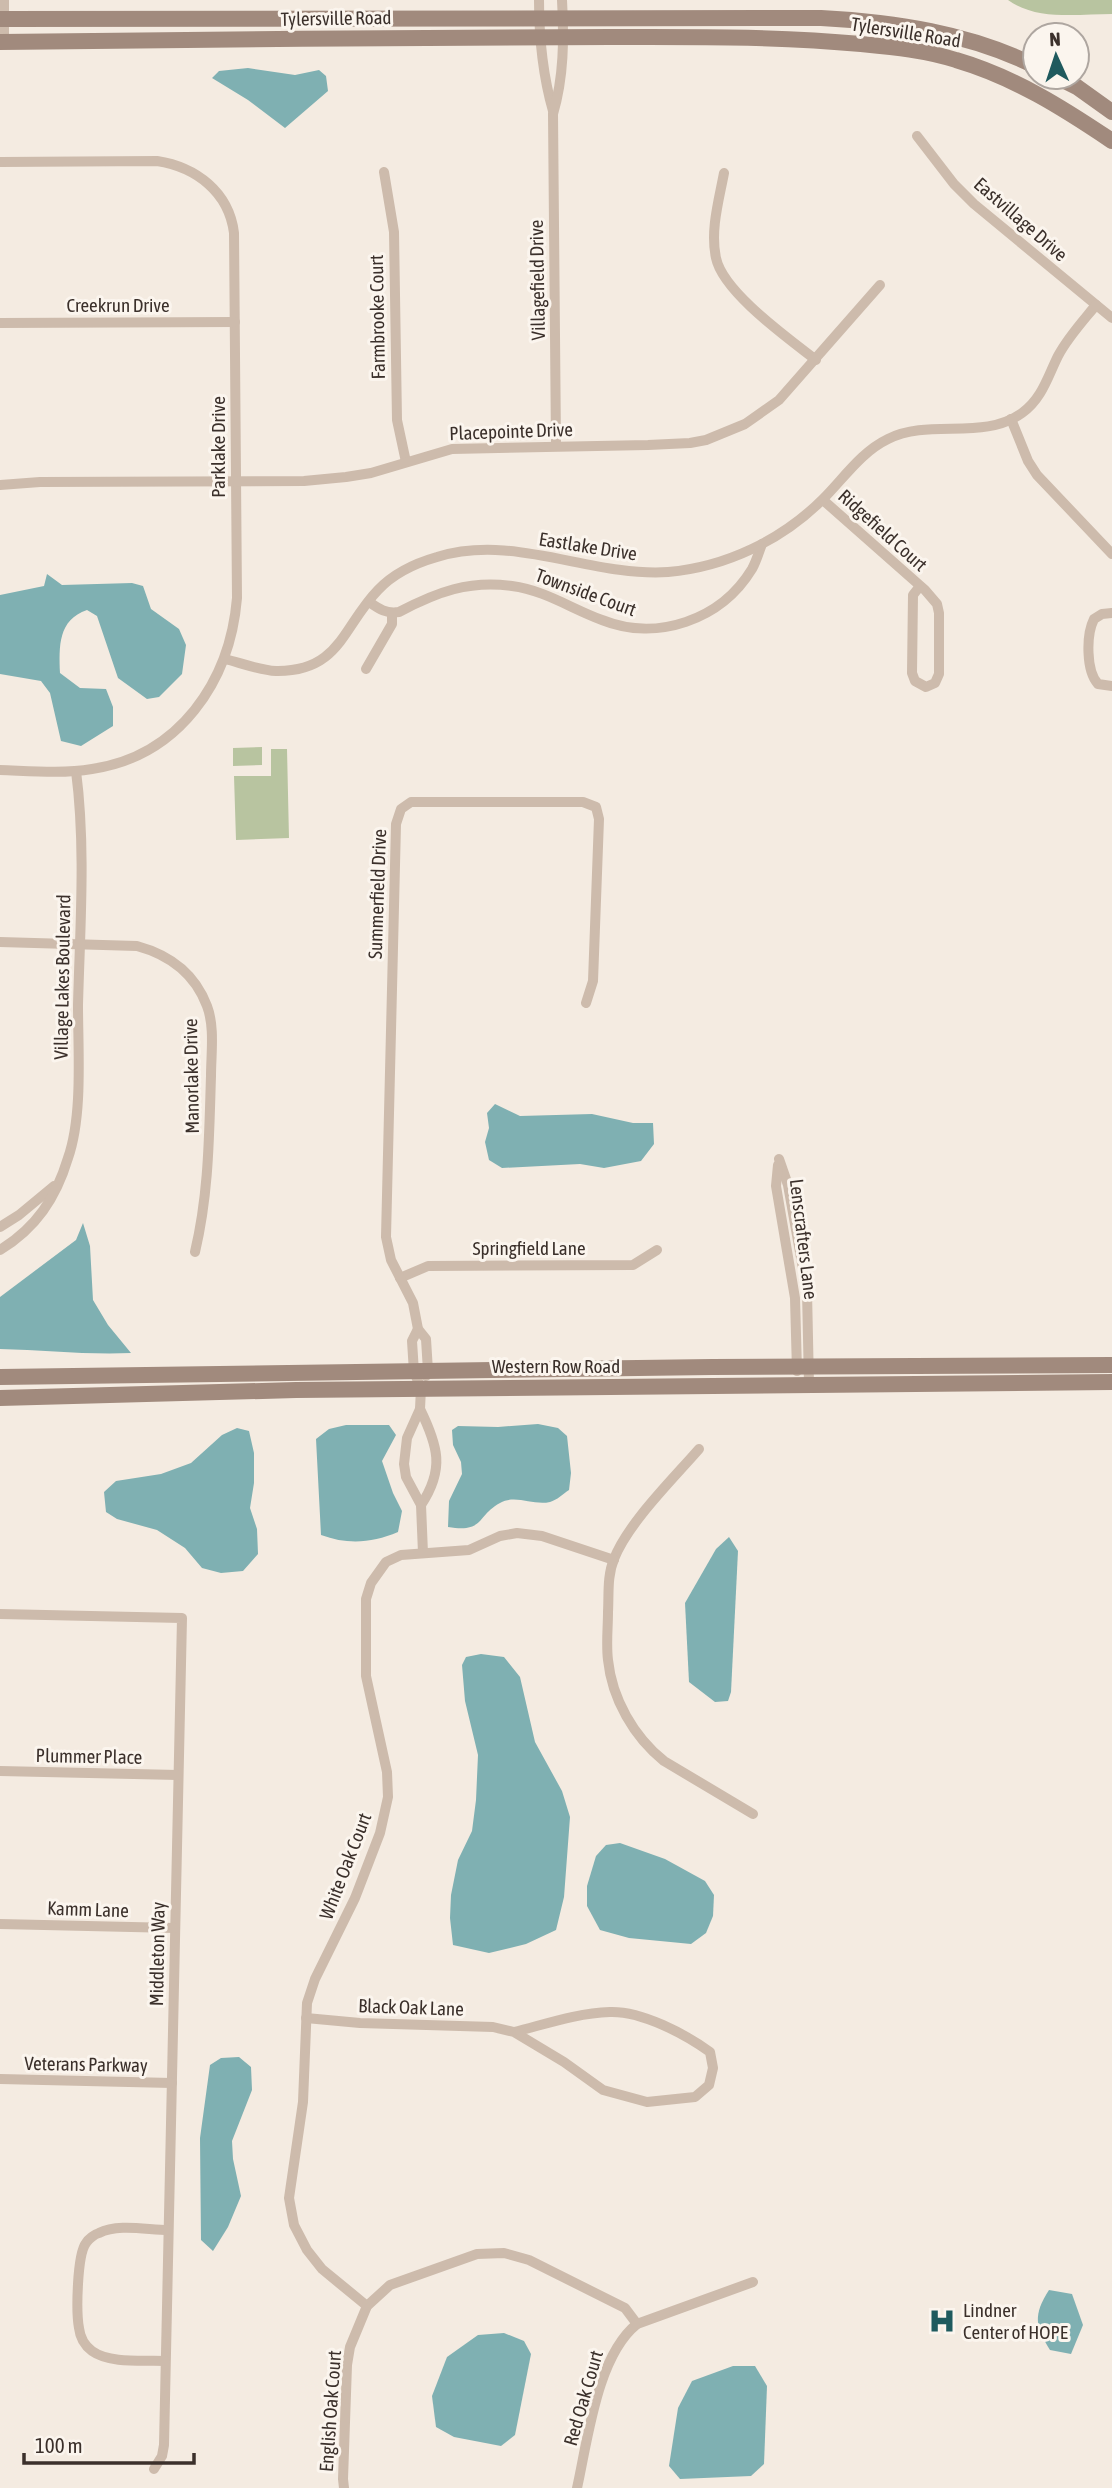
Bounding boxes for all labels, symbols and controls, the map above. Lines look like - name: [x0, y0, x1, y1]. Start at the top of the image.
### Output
- street label: Tylersville Road: [280, 6, 392, 30]
- street label: Tylersville Road: [850, 12, 962, 52]
- north arrow: [1021, 21, 1091, 91]
- text: N: [1049, 28, 1061, 50]
- street label: Eastvillage Drive: [970, 173, 1072, 265]
- street label: Villagefield Drive: [525, 220, 549, 340]
- street label: Farmbrooke Court: [365, 255, 389, 379]
- street label: Creekrun Drive: [66, 294, 170, 316]
- street label: Parklake Drive: [207, 396, 229, 498]
- street label: Placepointe Drive: [449, 418, 573, 444]
- street label: Ridgefield Court: [834, 485, 932, 575]
- street label: Eastlake Drive: [537, 527, 639, 565]
- street label: Townside Court: [533, 564, 639, 620]
- street label: Summerfield Drive: [364, 829, 390, 959]
- street label: Village Lakes Boulevard: [50, 894, 74, 1060]
- street label: Manorlake Drive: [179, 1018, 203, 1134]
- street label: Lenscrafters Lane: [786, 1178, 822, 1300]
- street label: Springfield Lane: [472, 1237, 586, 1259]
- street label: Western Row Road: [492, 1355, 620, 1377]
- street label: Plummer Place: [36, 1744, 142, 1768]
- street label: White Oak Court: [315, 1810, 375, 1922]
- street label: Kamm Lane: [47, 1897, 129, 1921]
- street label: Middleton Way: [145, 1901, 169, 2006]
- street label: Black Oak Lane: [358, 1994, 464, 2020]
- street label: Veterans Parkway: [24, 2052, 148, 2076]
- place label: Lindner Center of HOPE: [963, 2299, 1068, 2343]
- hospital icon: Lindner Center of HOPE: [927, 2306, 957, 2336]
- street label: Red Oak Court: [559, 2348, 607, 2448]
- street label: English Oak Court: [315, 2349, 345, 2473]
- scale bar: [24, 2422, 194, 2466]
- text: 100 m: [35, 2433, 83, 2457]

